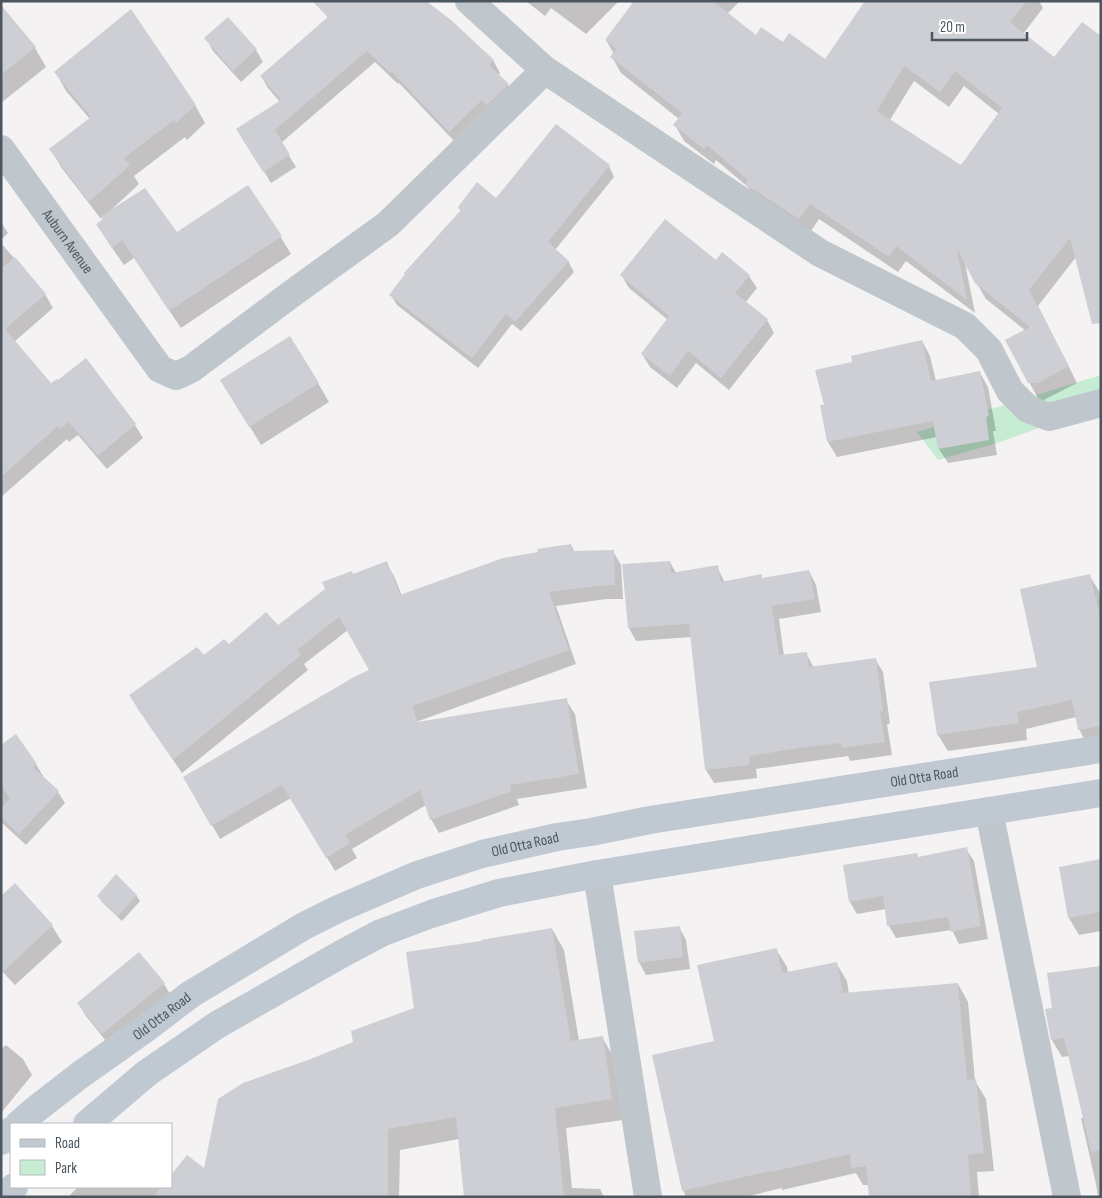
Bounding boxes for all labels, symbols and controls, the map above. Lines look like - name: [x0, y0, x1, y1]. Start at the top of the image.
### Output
- scale bar: [932, 10, 1027, 42]
- text: 20 m: [940, 18, 965, 37]
- street label: Auburn Avenue: [37, 205, 97, 278]
- street label: Old Otta Road: [889, 763, 960, 792]
- street label: Old Otta Road: [490, 828, 561, 862]
- street label: Old Otta Road: [129, 988, 195, 1045]
- legend: [10, 1123, 172, 1188]
- text: Road: [55, 1134, 80, 1153]
- text: Park: [55, 1159, 77, 1178]

